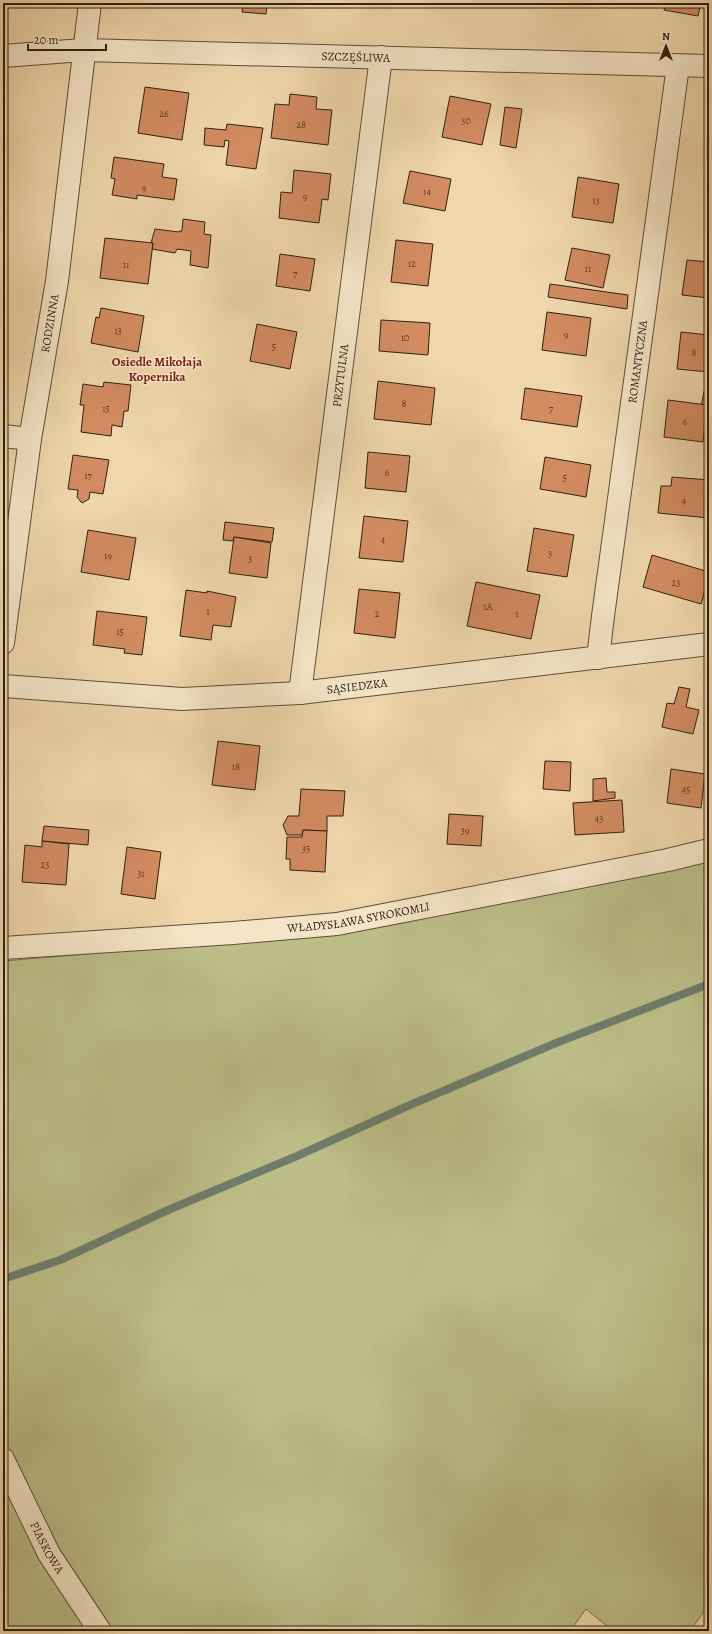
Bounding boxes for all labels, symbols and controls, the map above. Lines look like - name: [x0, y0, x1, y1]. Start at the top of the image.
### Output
- scale bar: [28, 26, 106, 52]
- north arrow: [646, 26, 686, 66]
- text: N: [662, 29, 670, 44]
- text: 20 m: [34, 32, 58, 48]
- street label: SZCZĘŚLIWA: [321, 48, 391, 66]
- house number: 26: [159, 107, 169, 120]
- house number: 30: [461, 114, 471, 127]
- house number: 28: [296, 118, 306, 131]
- house number: 9: [142, 181, 147, 194]
- house number: 14: [423, 185, 431, 198]
- house number: 9: [303, 190, 308, 203]
- house number: 13: [592, 194, 600, 207]
- house number: 12: [408, 257, 416, 270]
- house number: 11: [123, 258, 130, 271]
- house number: 11: [585, 262, 592, 275]
- house number: 7: [293, 267, 298, 280]
- street label: RODZINNA: [37, 292, 63, 354]
- street label: ROMANTYCZNA: [624, 318, 651, 404]
- house number: 13: [114, 324, 122, 337]
- house number: 9: [564, 328, 569, 341]
- house number: 10: [401, 331, 409, 344]
- house number: 5: [272, 340, 276, 353]
- street label: PRZYTULNA: [328, 342, 352, 408]
- house number: 8: [692, 346, 697, 359]
- district label: Osiedle Mikołaja Kopernika: [112, 353, 203, 385]
- house number: 8: [402, 397, 407, 410]
- house number: 15: [102, 402, 110, 415]
- house number: 7: [549, 402, 554, 415]
- house number: 6: [683, 415, 688, 428]
- house number: 6: [385, 466, 390, 479]
- house number: 17: [84, 469, 93, 482]
- house number: 5: [563, 471, 567, 484]
- house number: 4: [682, 494, 687, 507]
- house number: 4: [381, 533, 386, 546]
- house number: 3: [548, 547, 552, 560]
- house number: 19: [104, 549, 112, 562]
- house number: 3: [248, 552, 252, 565]
- house number: 23: [672, 576, 680, 589]
- house number: 1A: [483, 600, 493, 613]
- house number: 1: [206, 605, 210, 618]
- house number: 2: [375, 607, 380, 620]
- house number: 1: [515, 607, 519, 620]
- house number: 15: [116, 625, 124, 638]
- street label: SĄSIEDZKA: [326, 674, 389, 698]
- house number: 18: [232, 760, 240, 773]
- house number: 45: [682, 783, 690, 796]
- house number: 43: [595, 812, 603, 825]
- house number: 39: [461, 824, 470, 837]
- house number: 35: [302, 842, 310, 855]
- house number: 25: [40, 858, 50, 871]
- house number: 31: [137, 867, 145, 880]
- street label: WŁADYSŁAWA SYROKOMLI: [286, 898, 431, 936]
- street label: PIASKOWA: [26, 1519, 68, 1578]

